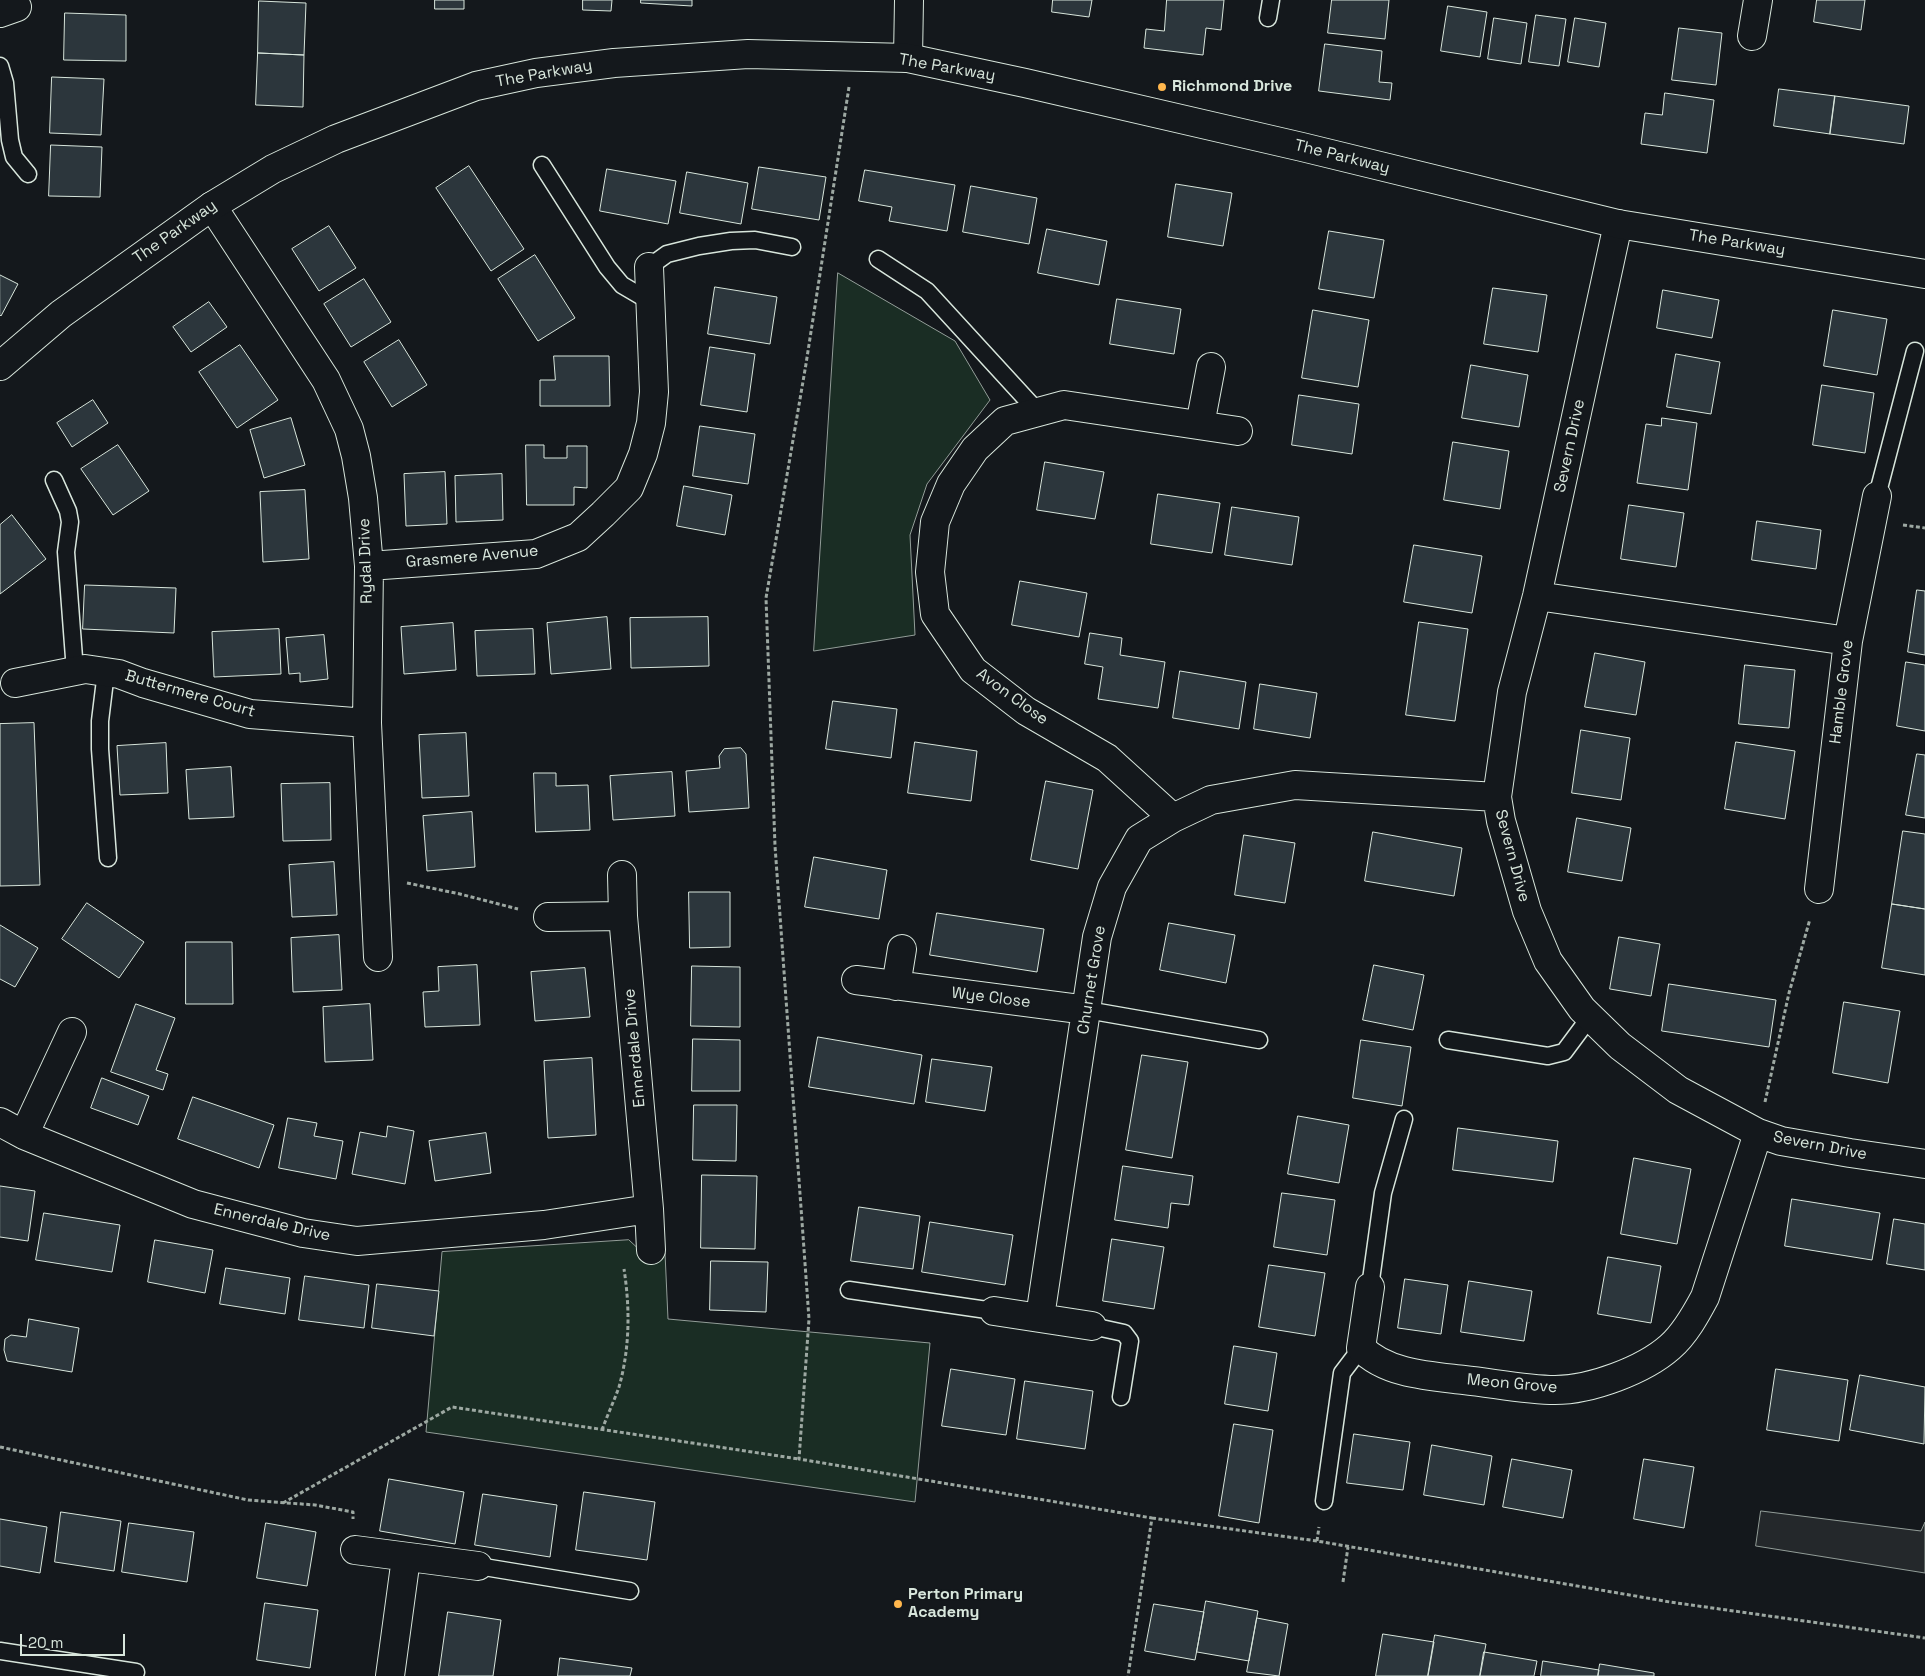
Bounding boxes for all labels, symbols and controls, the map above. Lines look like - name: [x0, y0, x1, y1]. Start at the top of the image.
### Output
- street label: The Parkway: [897, 50, 997, 86]
- street label: The Parkway: [494, 56, 594, 92]
- place label: Richmond Drive: [1172, 77, 1292, 97]
- marker: Richmond Drive: [1156, 81, 1168, 93]
- street label: The Parkway: [1292, 136, 1392, 178]
- street label: The Parkway: [130, 196, 220, 268]
- street label: The Parkway: [1687, 226, 1787, 260]
- street label: Severn Drive: [1551, 398, 1589, 494]
- street label: Rydal Drive: [355, 518, 377, 604]
- street label: Grasmere Avenue: [405, 542, 539, 572]
- street label: Hamble Grove: [1826, 639, 1858, 745]
- street label: Avon Close: [972, 665, 1052, 729]
- street label: Buttermere Court: [123, 666, 257, 722]
- street label: Severn Drive: [1490, 808, 1534, 904]
- street label: Churnet Grove: [1074, 924, 1110, 1036]
- street label: Wye Close: [950, 984, 1032, 1012]
- street label: Ennerdale Drive: [620, 988, 650, 1108]
- street label: Severn Drive: [1772, 1128, 1868, 1164]
- street label: Ennerdale Drive: [212, 1200, 332, 1246]
- street label: Meon Grove: [1466, 1370, 1558, 1398]
- place label: Perton Primary Academy: [908, 1585, 1023, 1623]
- marker: Perton Primary Academy: [892, 1598, 904, 1610]
- scale bar: [22, 1624, 128, 1656]
- text: 20 m: [28, 1633, 63, 1652]

